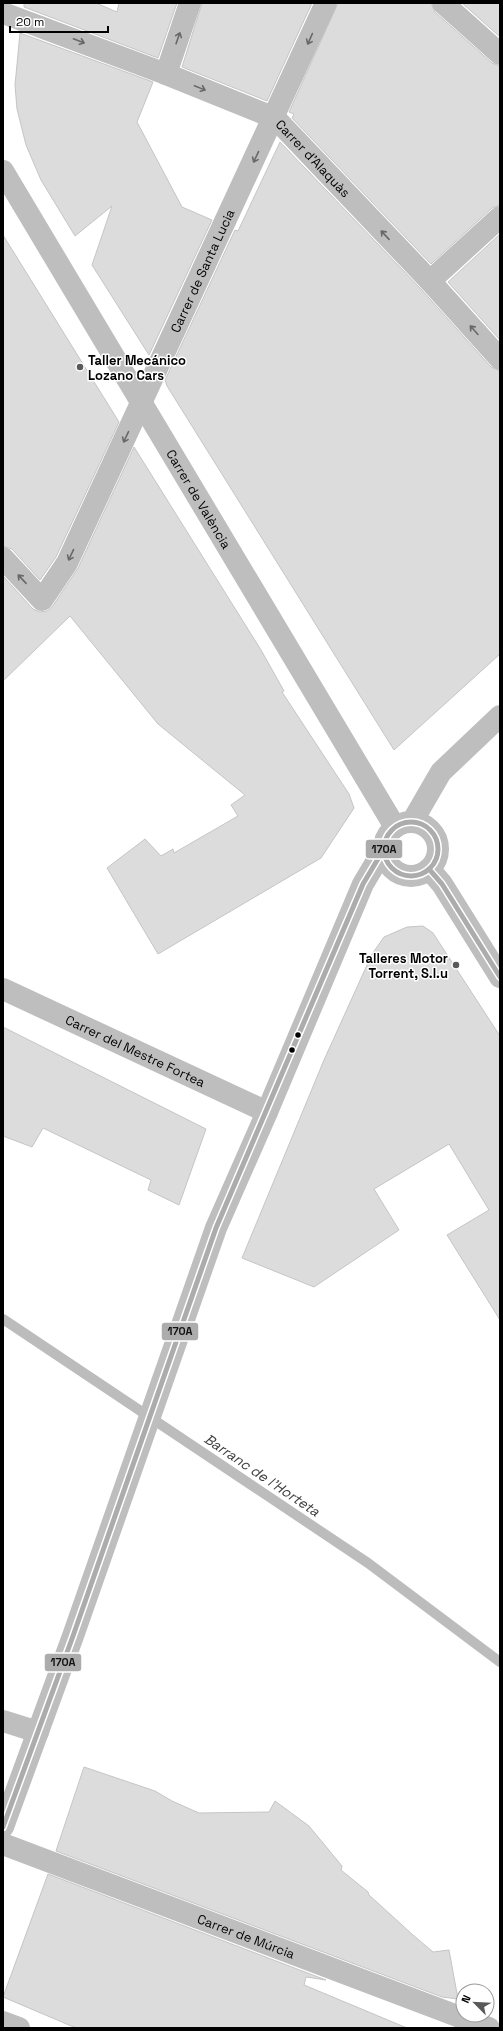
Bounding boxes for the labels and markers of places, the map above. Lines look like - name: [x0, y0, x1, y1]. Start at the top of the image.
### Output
- place label: Taller Mecánico Lozano Cars: [88, 352, 186, 384]
- marker: Taller Mecánico Lozano Cars: [75, 362, 85, 372]
- place label: Talleres Motor Torrent, S.l.u: [359, 950, 448, 982]
- marker: Talleres Motor Torrent, S.l.u: [451, 960, 461, 970]
- unlabelled marker: [293, 1030, 303, 1040]
- unlabelled marker: [287, 1045, 297, 1055]

